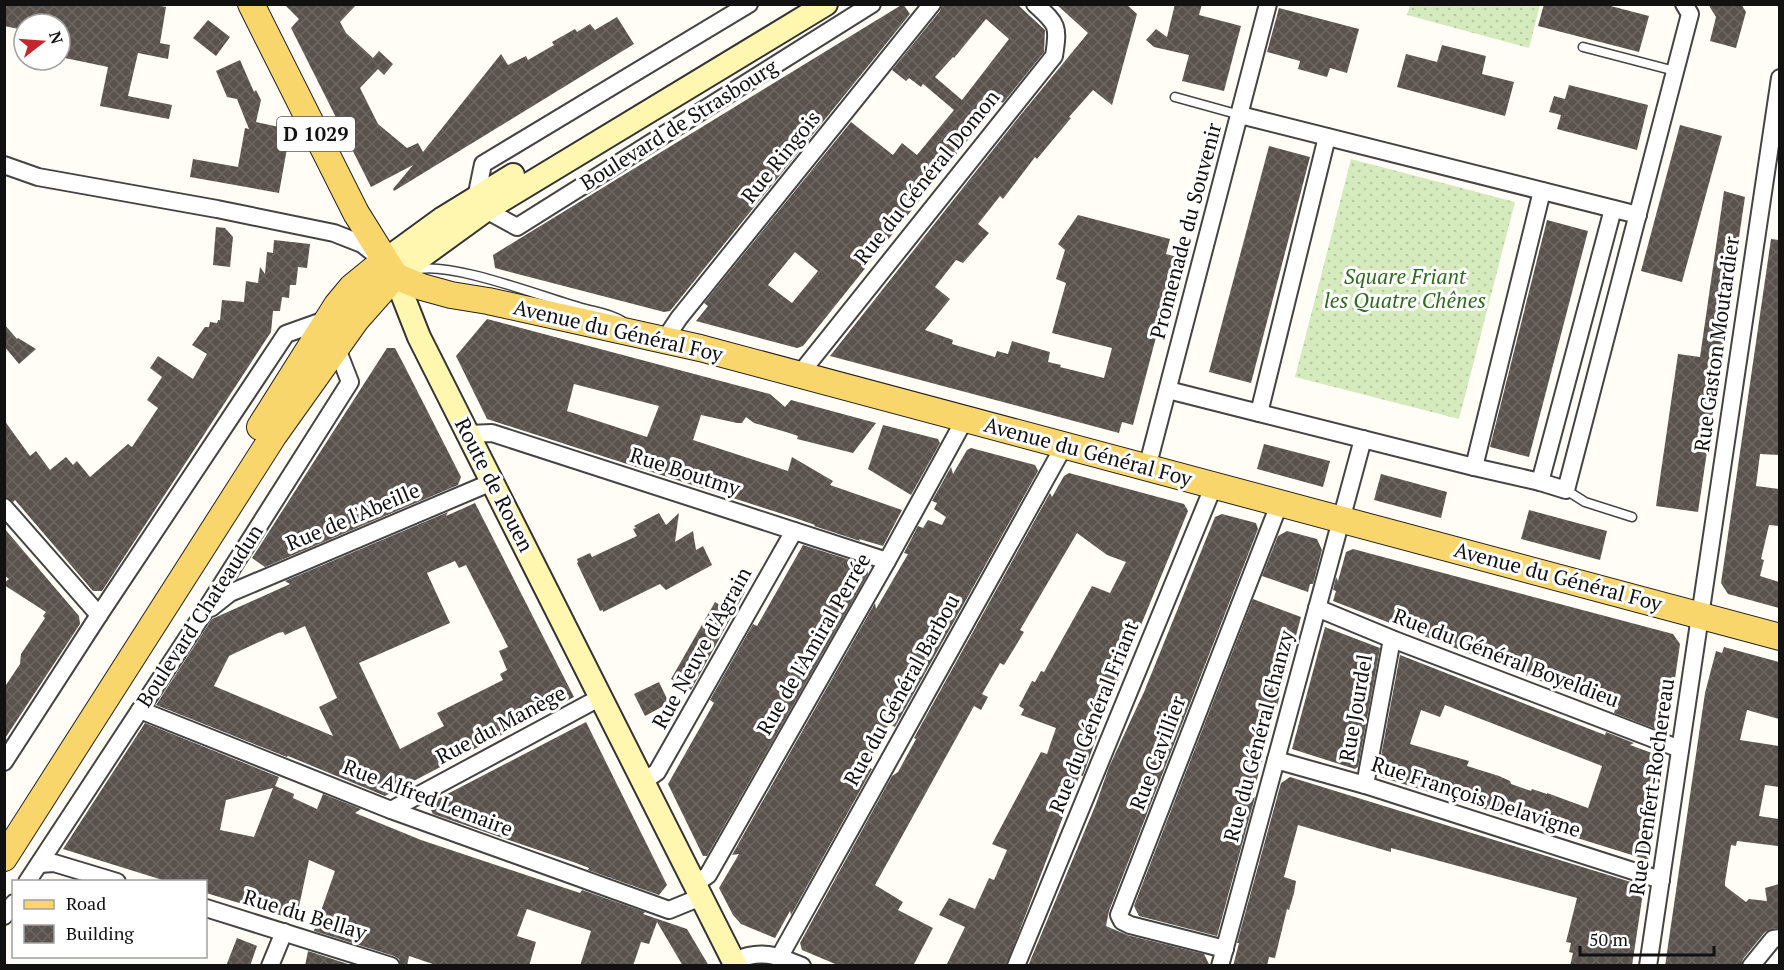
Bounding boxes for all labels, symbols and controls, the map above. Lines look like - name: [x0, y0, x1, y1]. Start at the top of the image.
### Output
- north arrow: [12, 12, 72, 72]
- text: N: [44, 29, 69, 47]
- street label: Boulevard de Strasbourg: [575, 51, 783, 196]
- street label: Rue du Général Domon: [847, 83, 1006, 269]
- street label: Rue Ringois: [734, 104, 826, 208]
- road number: D 1029: [277, 117, 355, 151]
- street label: Promenade du Souvenir: [1143, 120, 1227, 342]
- street label: Rue Gaston Moutardier: [1687, 234, 1745, 453]
- park label: Square Friant les Quatre Chênes: [1324, 262, 1486, 314]
- street label: Avenue du Général Foy: [511, 292, 726, 368]
- street label: Avenue du Général Foy: [981, 410, 1196, 492]
- street label: Route de Rouen: [449, 413, 541, 557]
- street label: Rue Boutmy: [627, 440, 744, 502]
- street label: Rue de l'Abeille: [281, 475, 424, 557]
- street label: Boulevard Chateaudun: [129, 518, 269, 712]
- street label: Avenue du Général Foy: [1451, 535, 1666, 617]
- street label: Rue de l'Amiral Perrée: [750, 548, 877, 739]
- street label: Rue Neuve d'Agrain: [645, 561, 757, 733]
- street label: Rue du Général Barbou: [837, 589, 965, 790]
- street label: Rue du Général Boyeldieu: [1389, 601, 1623, 713]
- street label: Rue du Général Friant: [1042, 616, 1144, 817]
- street label: Rue du Général Chanzy: [1216, 627, 1300, 844]
- street label: Rue Jourdel: [1332, 652, 1378, 764]
- street label: Rue Denfert-Rochereau: [1622, 677, 1680, 897]
- street label: Rue du Manège: [431, 678, 570, 770]
- street label: Rue Cavillier: [1123, 692, 1192, 814]
- street label: Rue François Delavigne: [1368, 749, 1585, 843]
- street label: Rue Alfred Lemaire: [339, 752, 517, 842]
- legend: [12, 880, 207, 958]
- street label: Rue du Bellay: [240, 882, 371, 946]
- text: Road: [66, 891, 106, 915]
- scale bar: [1580, 919, 1714, 957]
- text: Building: [66, 921, 134, 945]
- text: 50 m: [1589, 927, 1629, 951]

